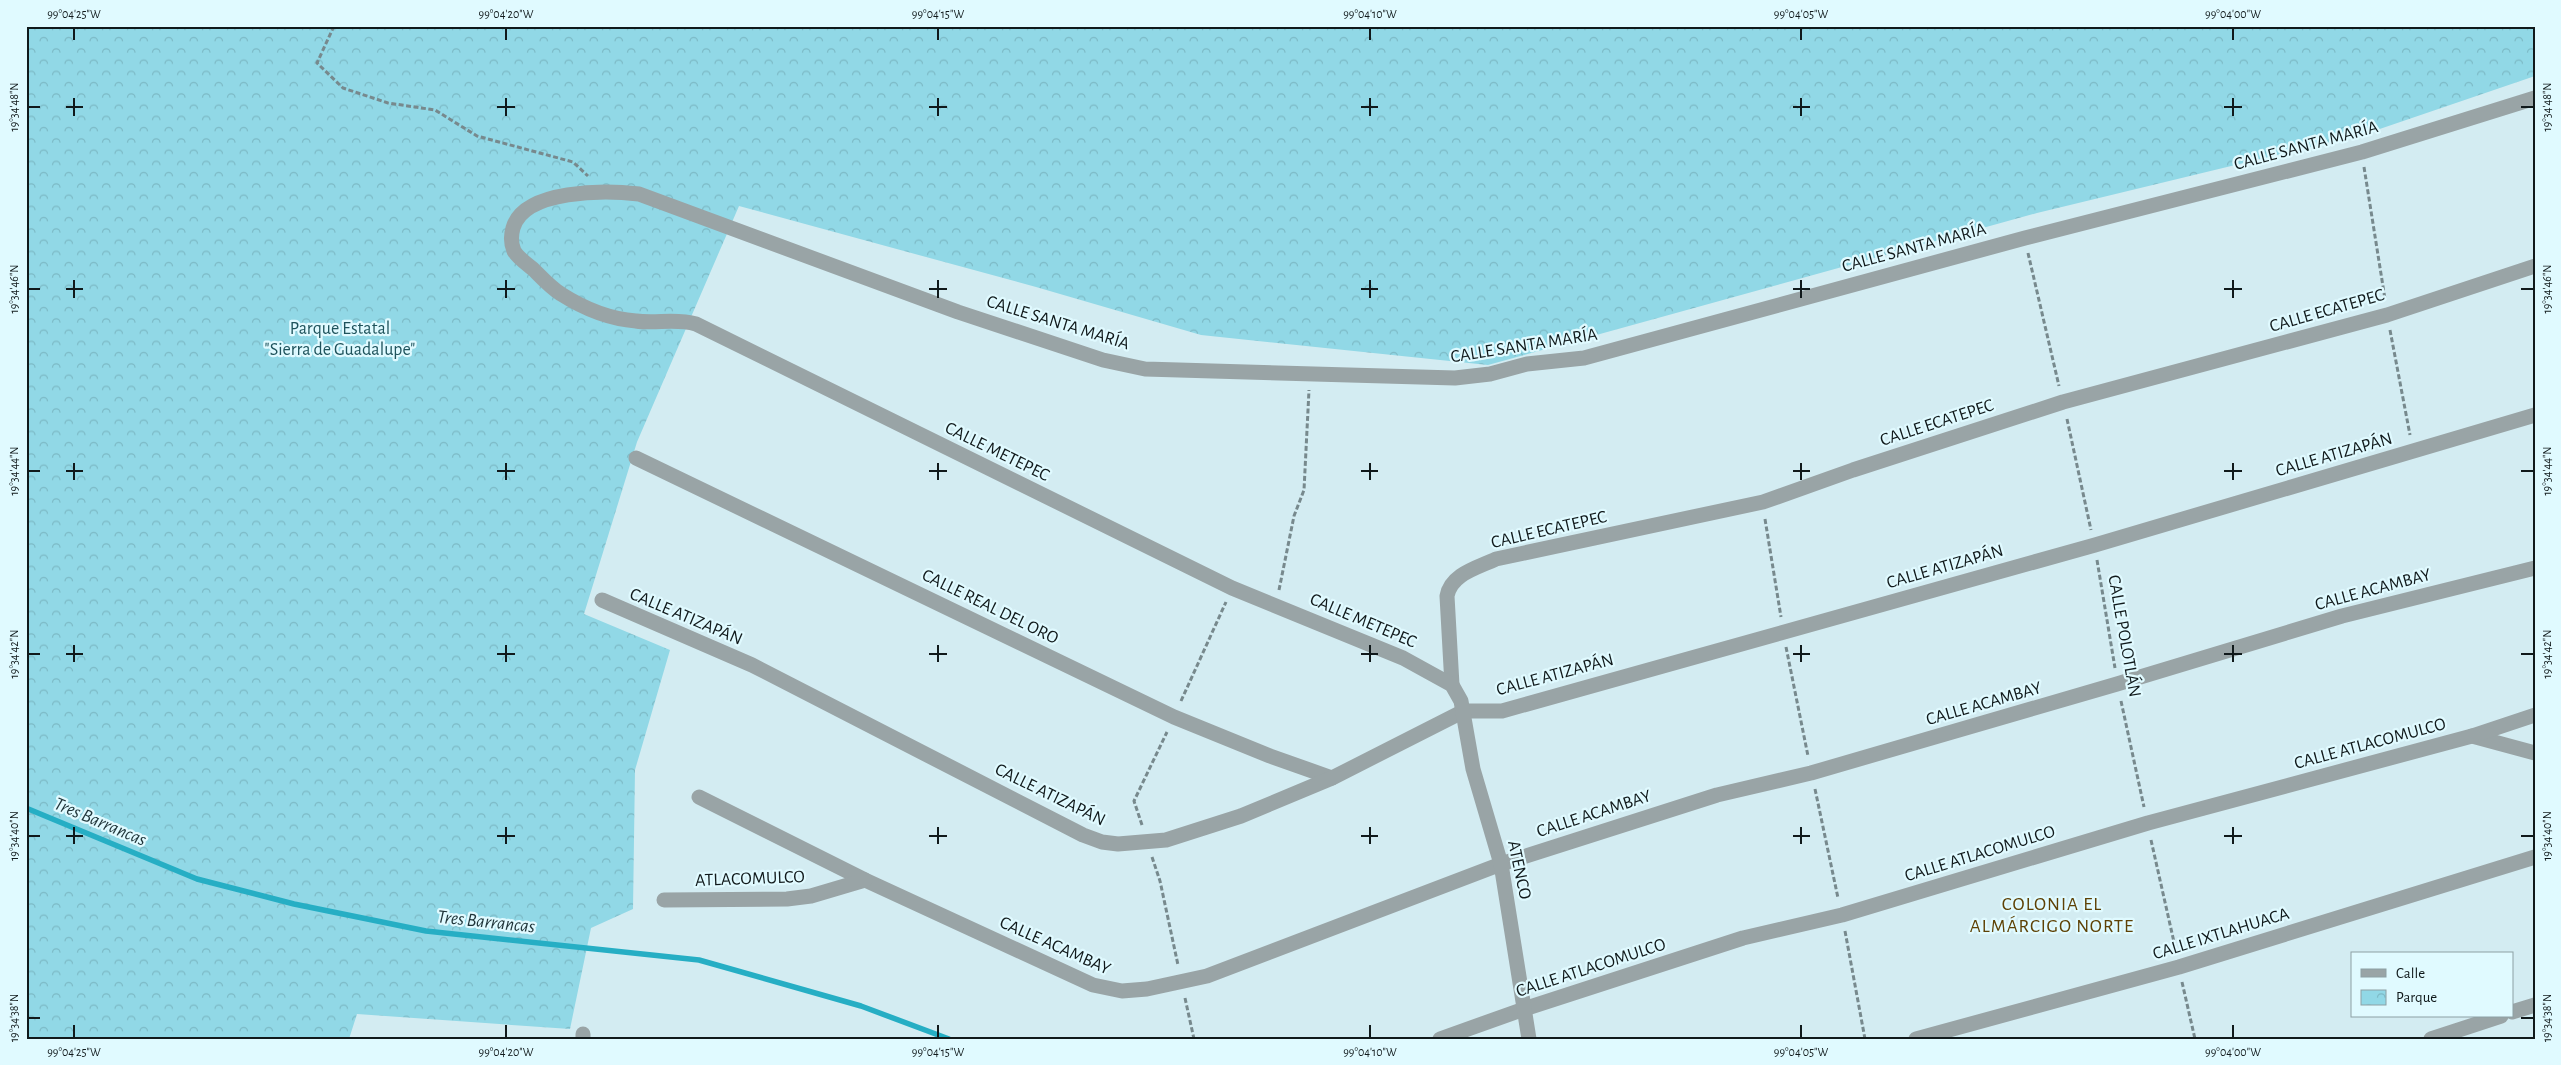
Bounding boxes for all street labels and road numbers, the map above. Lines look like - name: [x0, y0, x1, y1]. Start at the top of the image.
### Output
- street label: CALLE SANTA MARÍA: [2231, 115, 2381, 174]
- street label: CALLE SANTA MARÍA: [1839, 217, 1989, 276]
- street label: CALLE ECATEPEC: [2268, 286, 2386, 336]
- street label: CALLE SANTA MARÍA: [984, 290, 1133, 353]
- street label: CALLE SANTA MARÍA: [1449, 322, 1599, 366]
- street label: CALLE ECATEPEC: [1878, 396, 1996, 450]
- street label: CALLE METEPEC: [942, 419, 1052, 485]
- street label: CALLE ATIZAPÁN: [2273, 427, 2394, 480]
- street label: CALLE ECATEPEC: [1489, 508, 1609, 552]
- street label: CALLE ATIZAPÁN: [1884, 539, 2005, 592]
- street label: CALLE REAL DEL ORO: [919, 566, 1061, 648]
- street label: CALLE ACAMBAY: [2313, 566, 2433, 614]
- street label: CALLE POLOTLÁN: [2104, 573, 2147, 698]
- street label: CALLE ATIZAPÁN: [627, 582, 746, 649]
- street label: CALLE METEPEC: [1307, 590, 1419, 652]
- street label: CALLE ATIZAPÁN: [1494, 648, 1616, 699]
- street label: CALLE ACAMBAY: [1924, 679, 2044, 729]
- street label: CALLE ATLACOMULCO: [2292, 715, 2448, 773]
- street label: CALLE ATIZAPÁN: [992, 758, 1109, 830]
- street label: CALLE ACAMBAY: [1535, 787, 1654, 841]
- street label: CALLE ATLACOMULCO: [1903, 823, 2057, 885]
- street label: ATENCO: [1504, 839, 1534, 901]
- street label: ATLACOMULCO: [695, 868, 805, 890]
- street label: CALLE IXTLAHUACA: [2151, 905, 2292, 963]
- street label: CALLE ACAMBAY: [997, 914, 1114, 979]
- street label: CALLE ATLACOMULCO: [1514, 935, 1668, 1001]

